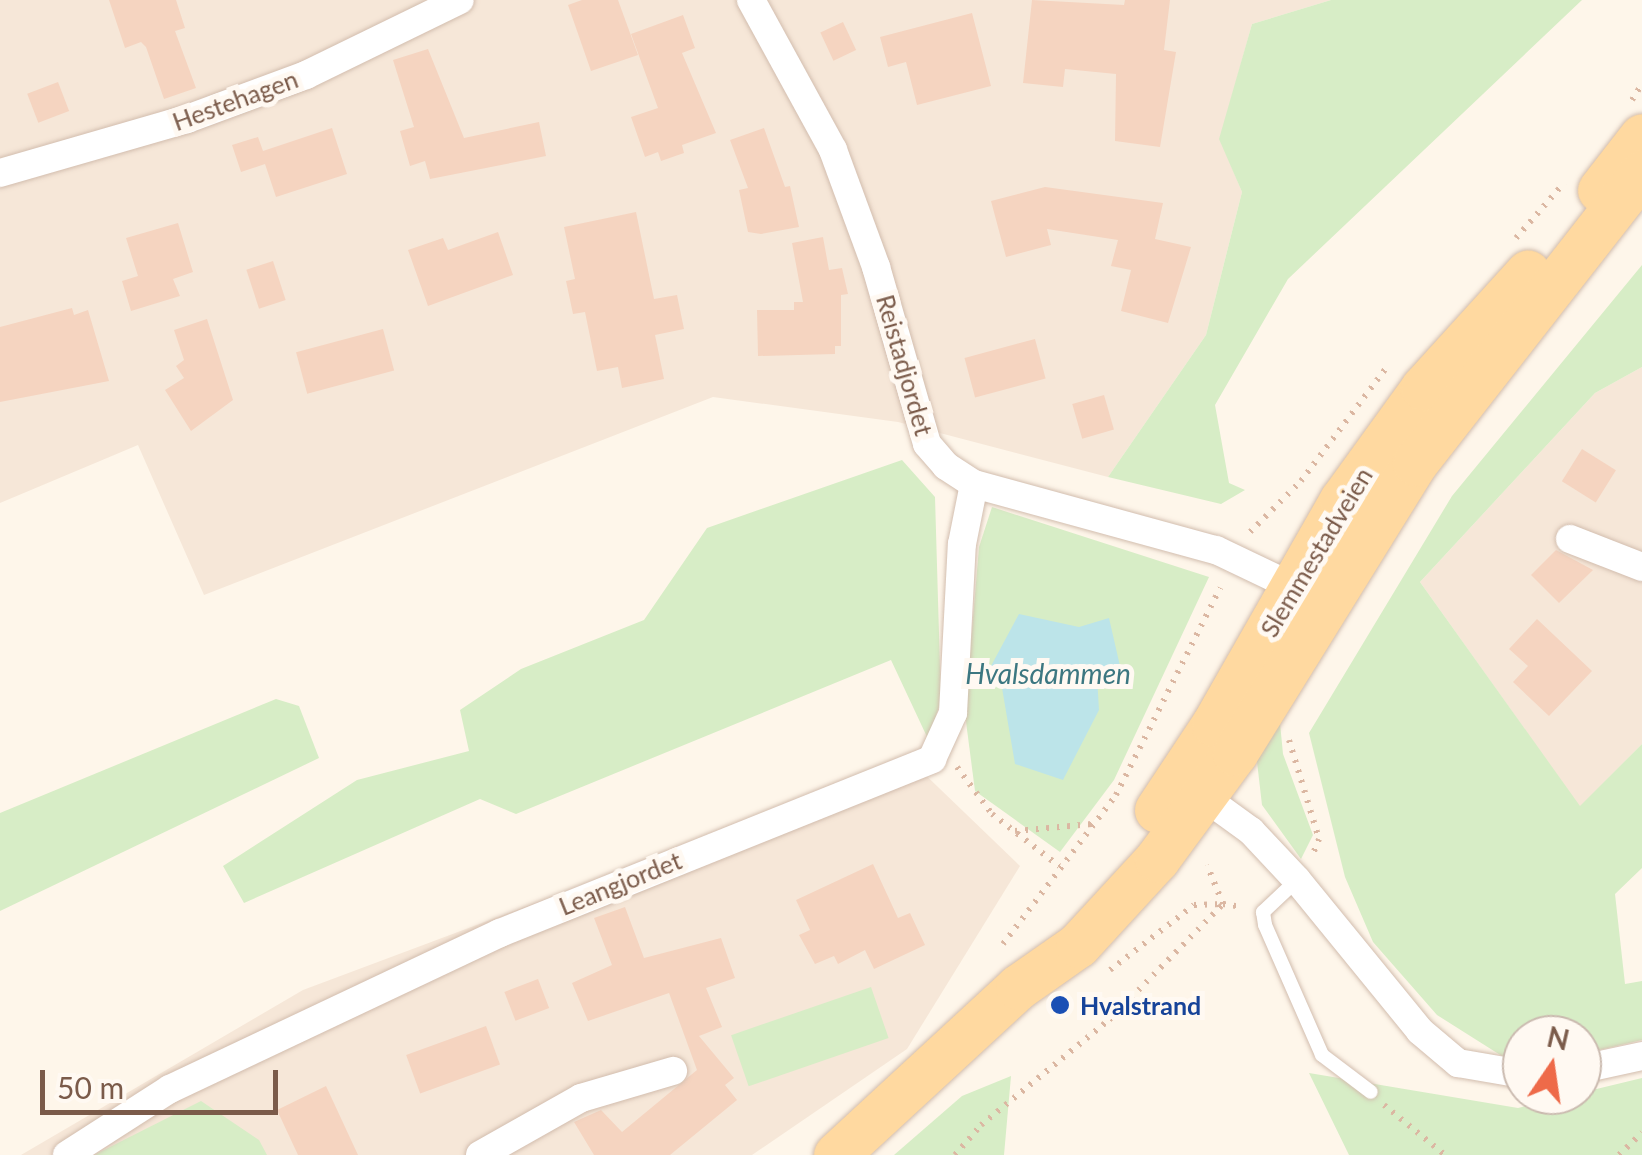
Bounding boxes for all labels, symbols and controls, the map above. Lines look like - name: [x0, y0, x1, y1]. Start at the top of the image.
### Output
- street label: Hestehagen: [168, 63, 302, 137]
- street label: Reistadjordet: [871, 291, 939, 439]
- street label: Slemmestadveien: [1254, 462, 1378, 642]
- water label: Hvalsdammen: [965, 656, 1131, 690]
- street label: Leangjordet: [554, 845, 686, 921]
- place label: Hvalstrand: [1080, 990, 1201, 1020]
- marker: Hvalstrand: [1049, 994, 1071, 1016]
- north arrow: [1502, 1015, 1602, 1115]
- text: N: [1544, 1019, 1573, 1057]
- scale bar: [45, 1050, 282, 1112]
- text: 50 m: [57, 1069, 124, 1105]

